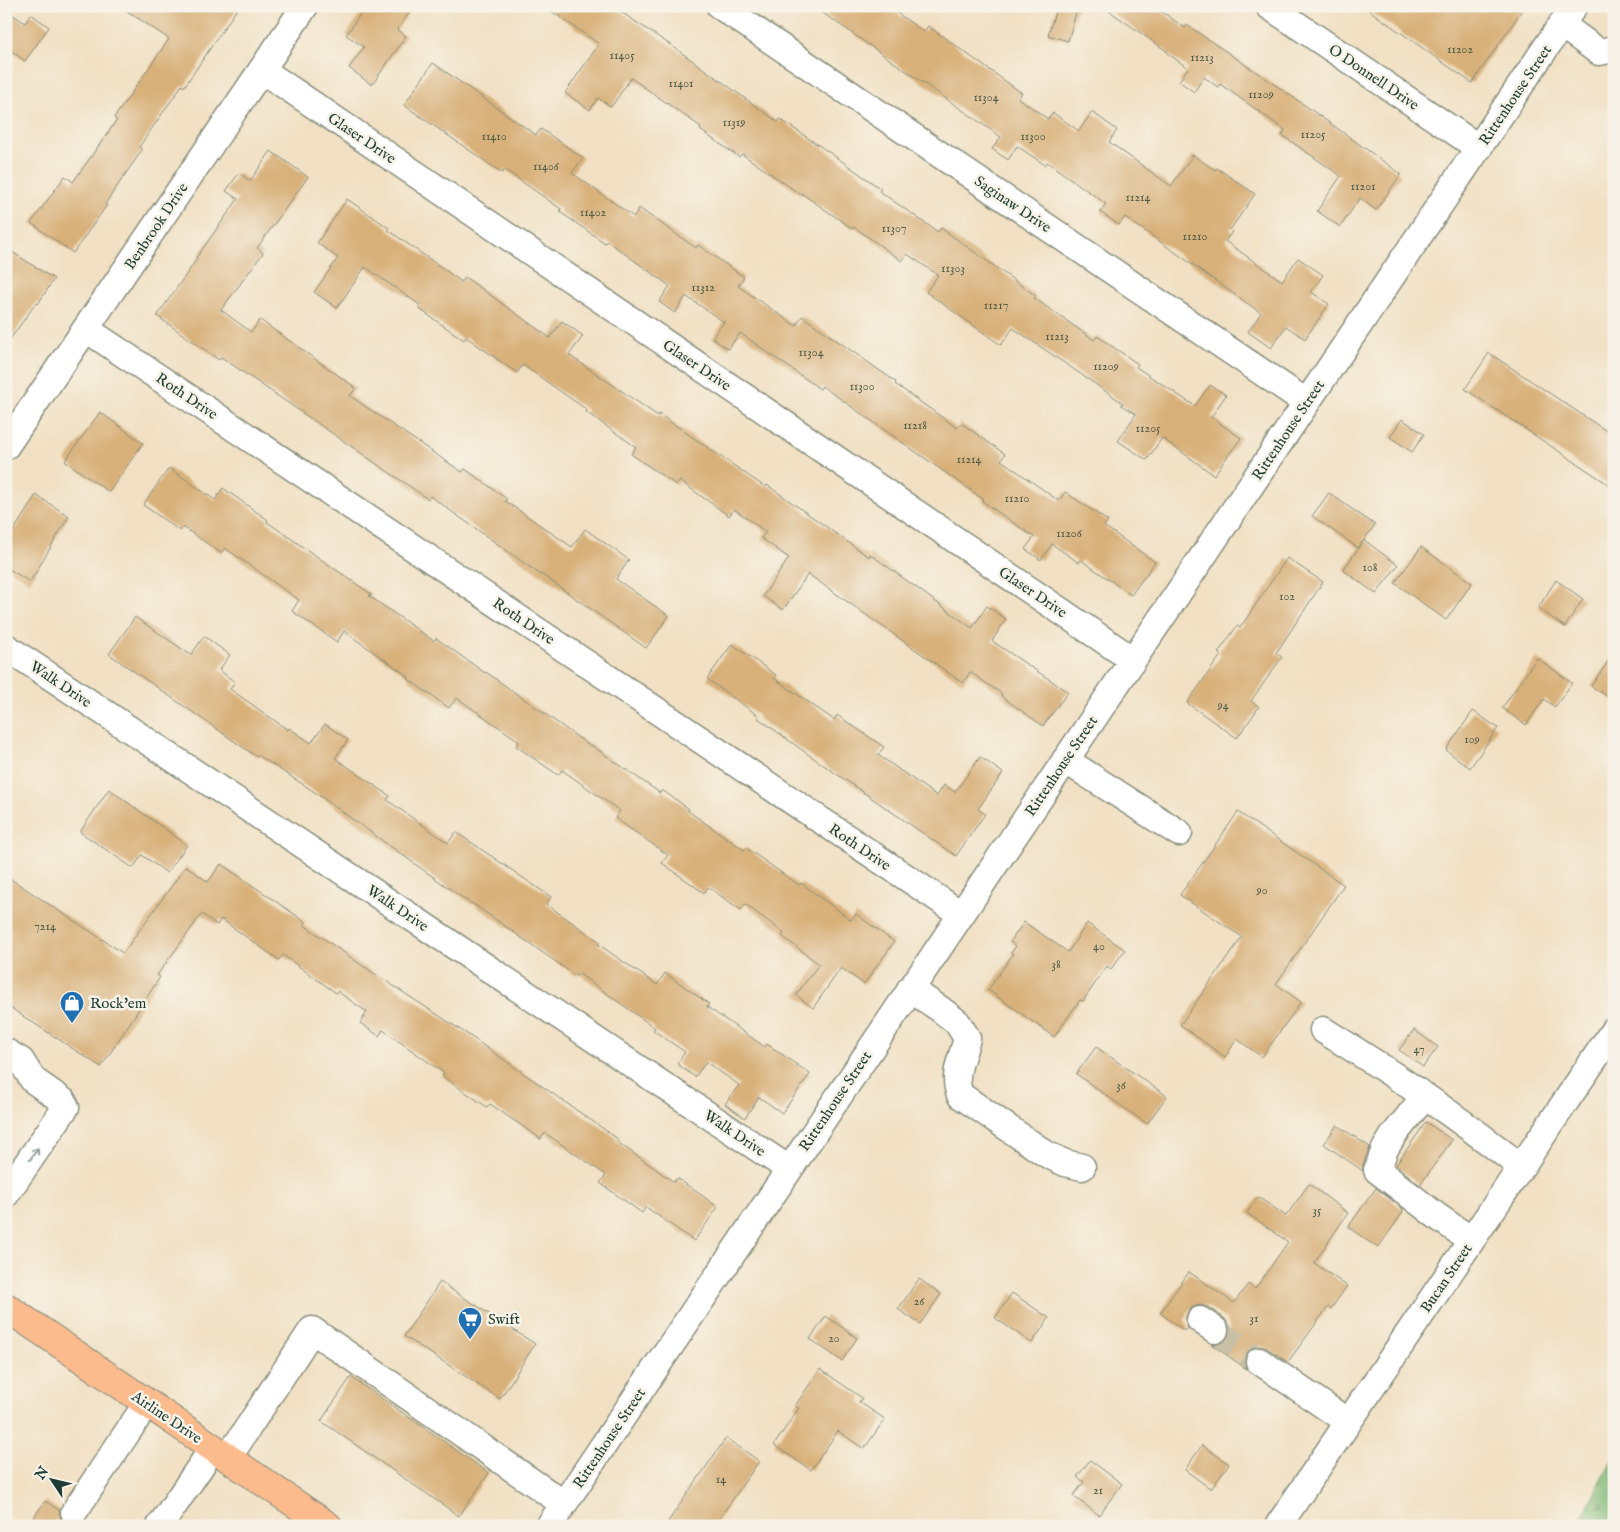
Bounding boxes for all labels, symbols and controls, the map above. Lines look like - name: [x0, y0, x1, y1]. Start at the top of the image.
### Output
- street label: O Donnell Drive: [1325, 40, 1423, 115]
- house number: 11202: [1447, 42, 1473, 57]
- street label: Rittenhouse Street: [1475, 42, 1556, 149]
- house number: 11405: [609, 48, 635, 63]
- house number: 11213: [1190, 50, 1214, 65]
- house number: 11401: [668, 76, 694, 91]
- house number: 11209: [1248, 87, 1274, 102]
- house number: 11304: [973, 90, 999, 105]
- street label: Glaser Drive: [324, 109, 400, 168]
- house number: 11319: [722, 115, 746, 130]
- house number: 11205: [1301, 127, 1326, 142]
- house number: 11410: [481, 129, 507, 144]
- house number: 11300: [1020, 129, 1046, 144]
- house number: 11406: [533, 159, 560, 174]
- street label: Saginaw Drive: [971, 172, 1055, 237]
- street label: Benbrook Drive: [120, 179, 192, 273]
- house number: 11201: [1351, 179, 1375, 194]
- house number: 11214: [1126, 190, 1151, 205]
- house number: 11402: [580, 205, 607, 220]
- house number: 11307: [882, 221, 906, 236]
- house number: 11210: [1183, 229, 1208, 244]
- house number: 11303: [941, 261, 965, 276]
- house number: 11312: [691, 280, 715, 295]
- house number: 11217: [984, 298, 1008, 313]
- house number: 11213: [1045, 329, 1069, 344]
- street label: Glaser Drive: [659, 336, 735, 395]
- house number: 11304: [798, 345, 824, 360]
- house number: 11209: [1093, 359, 1119, 374]
- street label: Roth Drive: [152, 369, 221, 424]
- street label: Rittenhouse Street: [1248, 377, 1329, 484]
- house number: 11300: [849, 379, 875, 394]
- house number: 11218: [903, 418, 927, 433]
- house number: 11205: [1136, 421, 1161, 436]
- house number: 11214: [957, 452, 982, 467]
- house number: 11210: [1005, 491, 1030, 506]
- house number: 11206: [1056, 526, 1083, 541]
- house number: 108: [1362, 560, 1378, 575]
- street label: Glaser Drive: [995, 563, 1071, 622]
- house number: 102: [1279, 589, 1295, 604]
- street label: Roth Drive: [489, 594, 558, 649]
- street label: Walk Drive: [26, 657, 95, 712]
- house number: 94: [1216, 698, 1229, 713]
- street label: Rittenhouse Street: [1021, 713, 1102, 820]
- house number: 109: [1464, 732, 1480, 747]
- street label: Roth Drive: [825, 820, 894, 875]
- street label: Walk Drive: [363, 881, 432, 936]
- house number: 90: [1255, 883, 1268, 898]
- house number: 7214: [34, 919, 56, 934]
- house number: 40: [1093, 939, 1105, 954]
- house number: 38: [1051, 957, 1061, 972]
- shop icon: Rock'em: [59, 990, 85, 1024]
- place label: Rock'em: [90, 994, 147, 1013]
- house number: 47: [1413, 1042, 1425, 1057]
- street label: Rittenhouse Street: [795, 1048, 876, 1155]
- house number: 36: [1116, 1078, 1127, 1093]
- street label: Walk Drive: [700, 1106, 769, 1161]
- one-way arrow: [29, 1147, 39, 1161]
- house number: 35: [1313, 1203, 1322, 1218]
- street label: Bucan Street: [1416, 1240, 1476, 1316]
- house number: 26: [914, 1294, 925, 1309]
- supermarket icon: Swift: [457, 1306, 483, 1340]
- place label: Swift: [488, 1310, 520, 1329]
- house number: 31: [1250, 1311, 1258, 1326]
- house number: 20: [828, 1331, 840, 1346]
- street label: Rittenhouse Street: [569, 1385, 650, 1492]
- street label: Airline Drive: [127, 1386, 206, 1448]
- north arrow: [28, 1454, 78, 1504]
- text: N: [31, 1463, 53, 1484]
- house number: 14: [716, 1472, 726, 1487]
- house number: 21: [1093, 1483, 1103, 1498]

